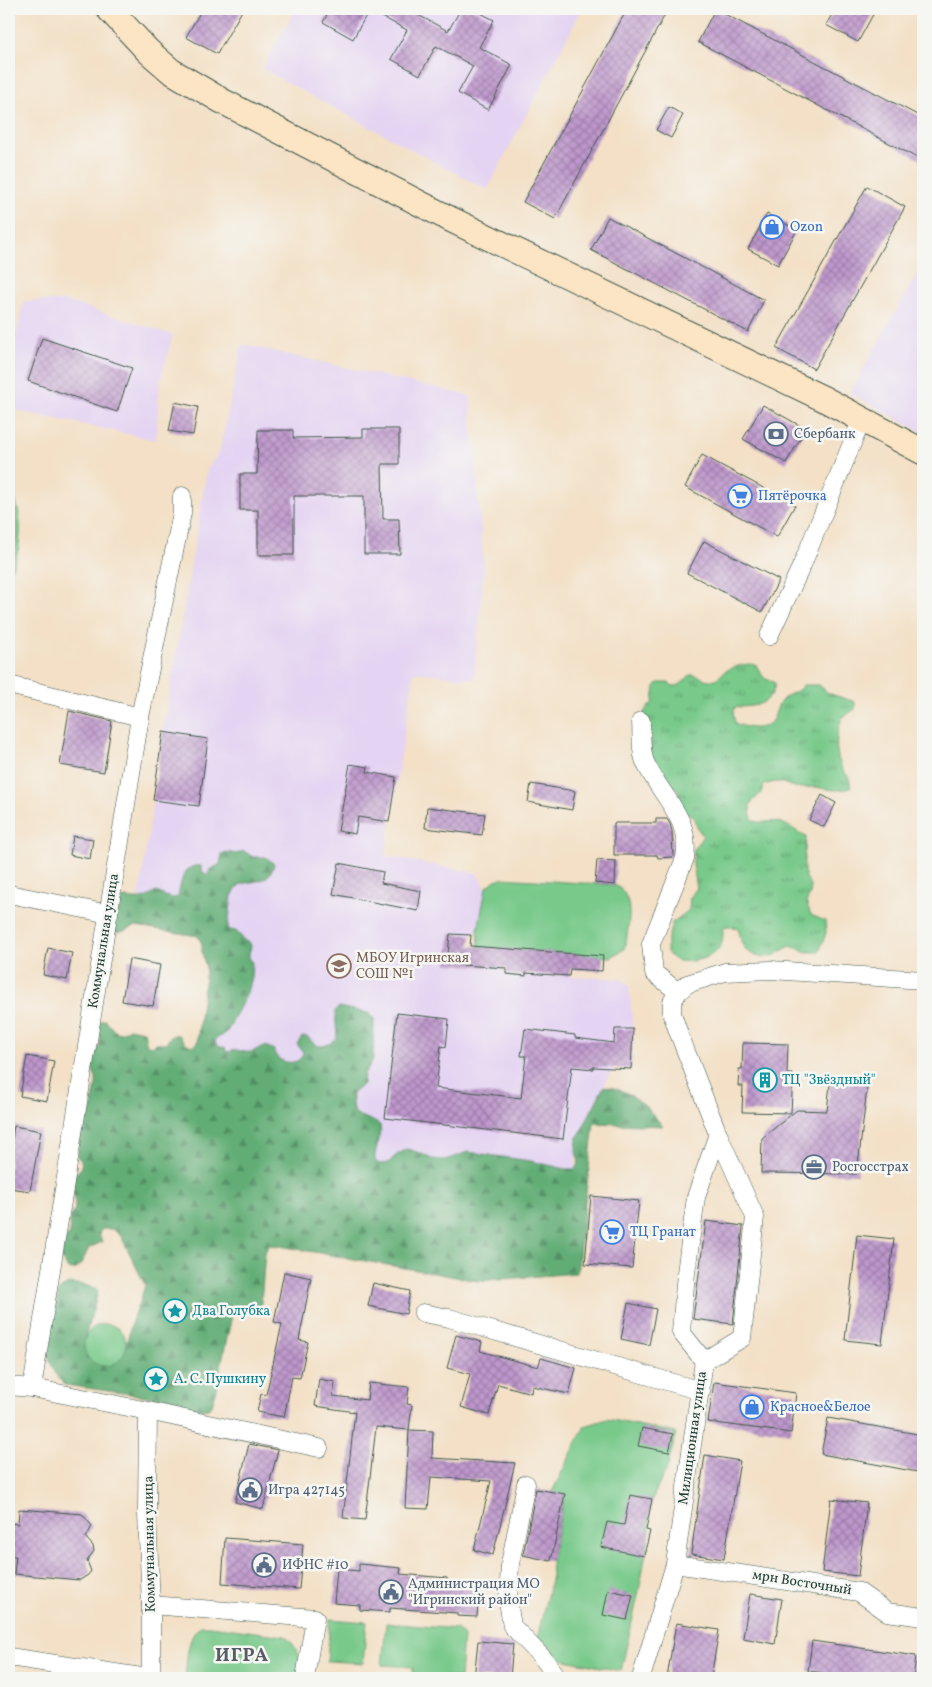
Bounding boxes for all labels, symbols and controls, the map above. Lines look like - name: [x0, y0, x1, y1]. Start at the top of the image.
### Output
- shop icon: Ozon: [759, 214, 785, 240]
- place label: Ozon: [790, 218, 823, 237]
- bank icon: Сбербанк: [763, 421, 789, 447]
- place label: Сбербанк: [794, 425, 856, 444]
- supermarket icon: Пятёрочка: [727, 483, 753, 509]
- place label: Пятёрочка: [758, 487, 827, 506]
- street label: Коммунальная улица: [84, 872, 124, 1010]
- place label: МБОУ Игринская СОШ №1: [356, 949, 469, 984]
- school or university icon: МБОУ Игринская СОШ №1: [326, 953, 352, 979]
- building icon: ТЦ "Звёздный": [752, 1067, 778, 1093]
- place label: ТЦ "Звёздный": [782, 1071, 876, 1090]
- office icon: Росгосстрах: [801, 1154, 827, 1180]
- place label: Росгосстрах: [832, 1158, 909, 1177]
- supermarket icon: ТЦ Гранат: [599, 1219, 625, 1245]
- place label: ТЦ Гранат: [630, 1223, 696, 1242]
- place icon: Два Голубка: [162, 1298, 188, 1324]
- place label: Два Голубка: [192, 1302, 270, 1321]
- place icon: А. С. Пушкину: [143, 1366, 169, 1392]
- place label: А. С. Пушкину: [174, 1370, 267, 1389]
- street label: Милиционная улица: [674, 1370, 712, 1506]
- shop icon: Красное&Белое: [739, 1394, 765, 1420]
- place label: Красное&Белое: [770, 1398, 871, 1417]
- street label: Коммунальная улица: [139, 1475, 161, 1613]
- public building icon: Игра 427145: [237, 1477, 263, 1503]
- place label: Игра 427145: [268, 1481, 345, 1500]
- public building icon: ИФНС #10: [251, 1552, 277, 1578]
- place label: ИФНС #10: [282, 1556, 348, 1575]
- street label: мрн Восточный: [751, 1566, 854, 1600]
- place label: Администрация МО "Игринский район": [408, 1575, 540, 1610]
- public building icon: Администрация МО "Игринский район": [378, 1579, 404, 1605]
- district label: ИГРА: [215, 1643, 269, 1669]

